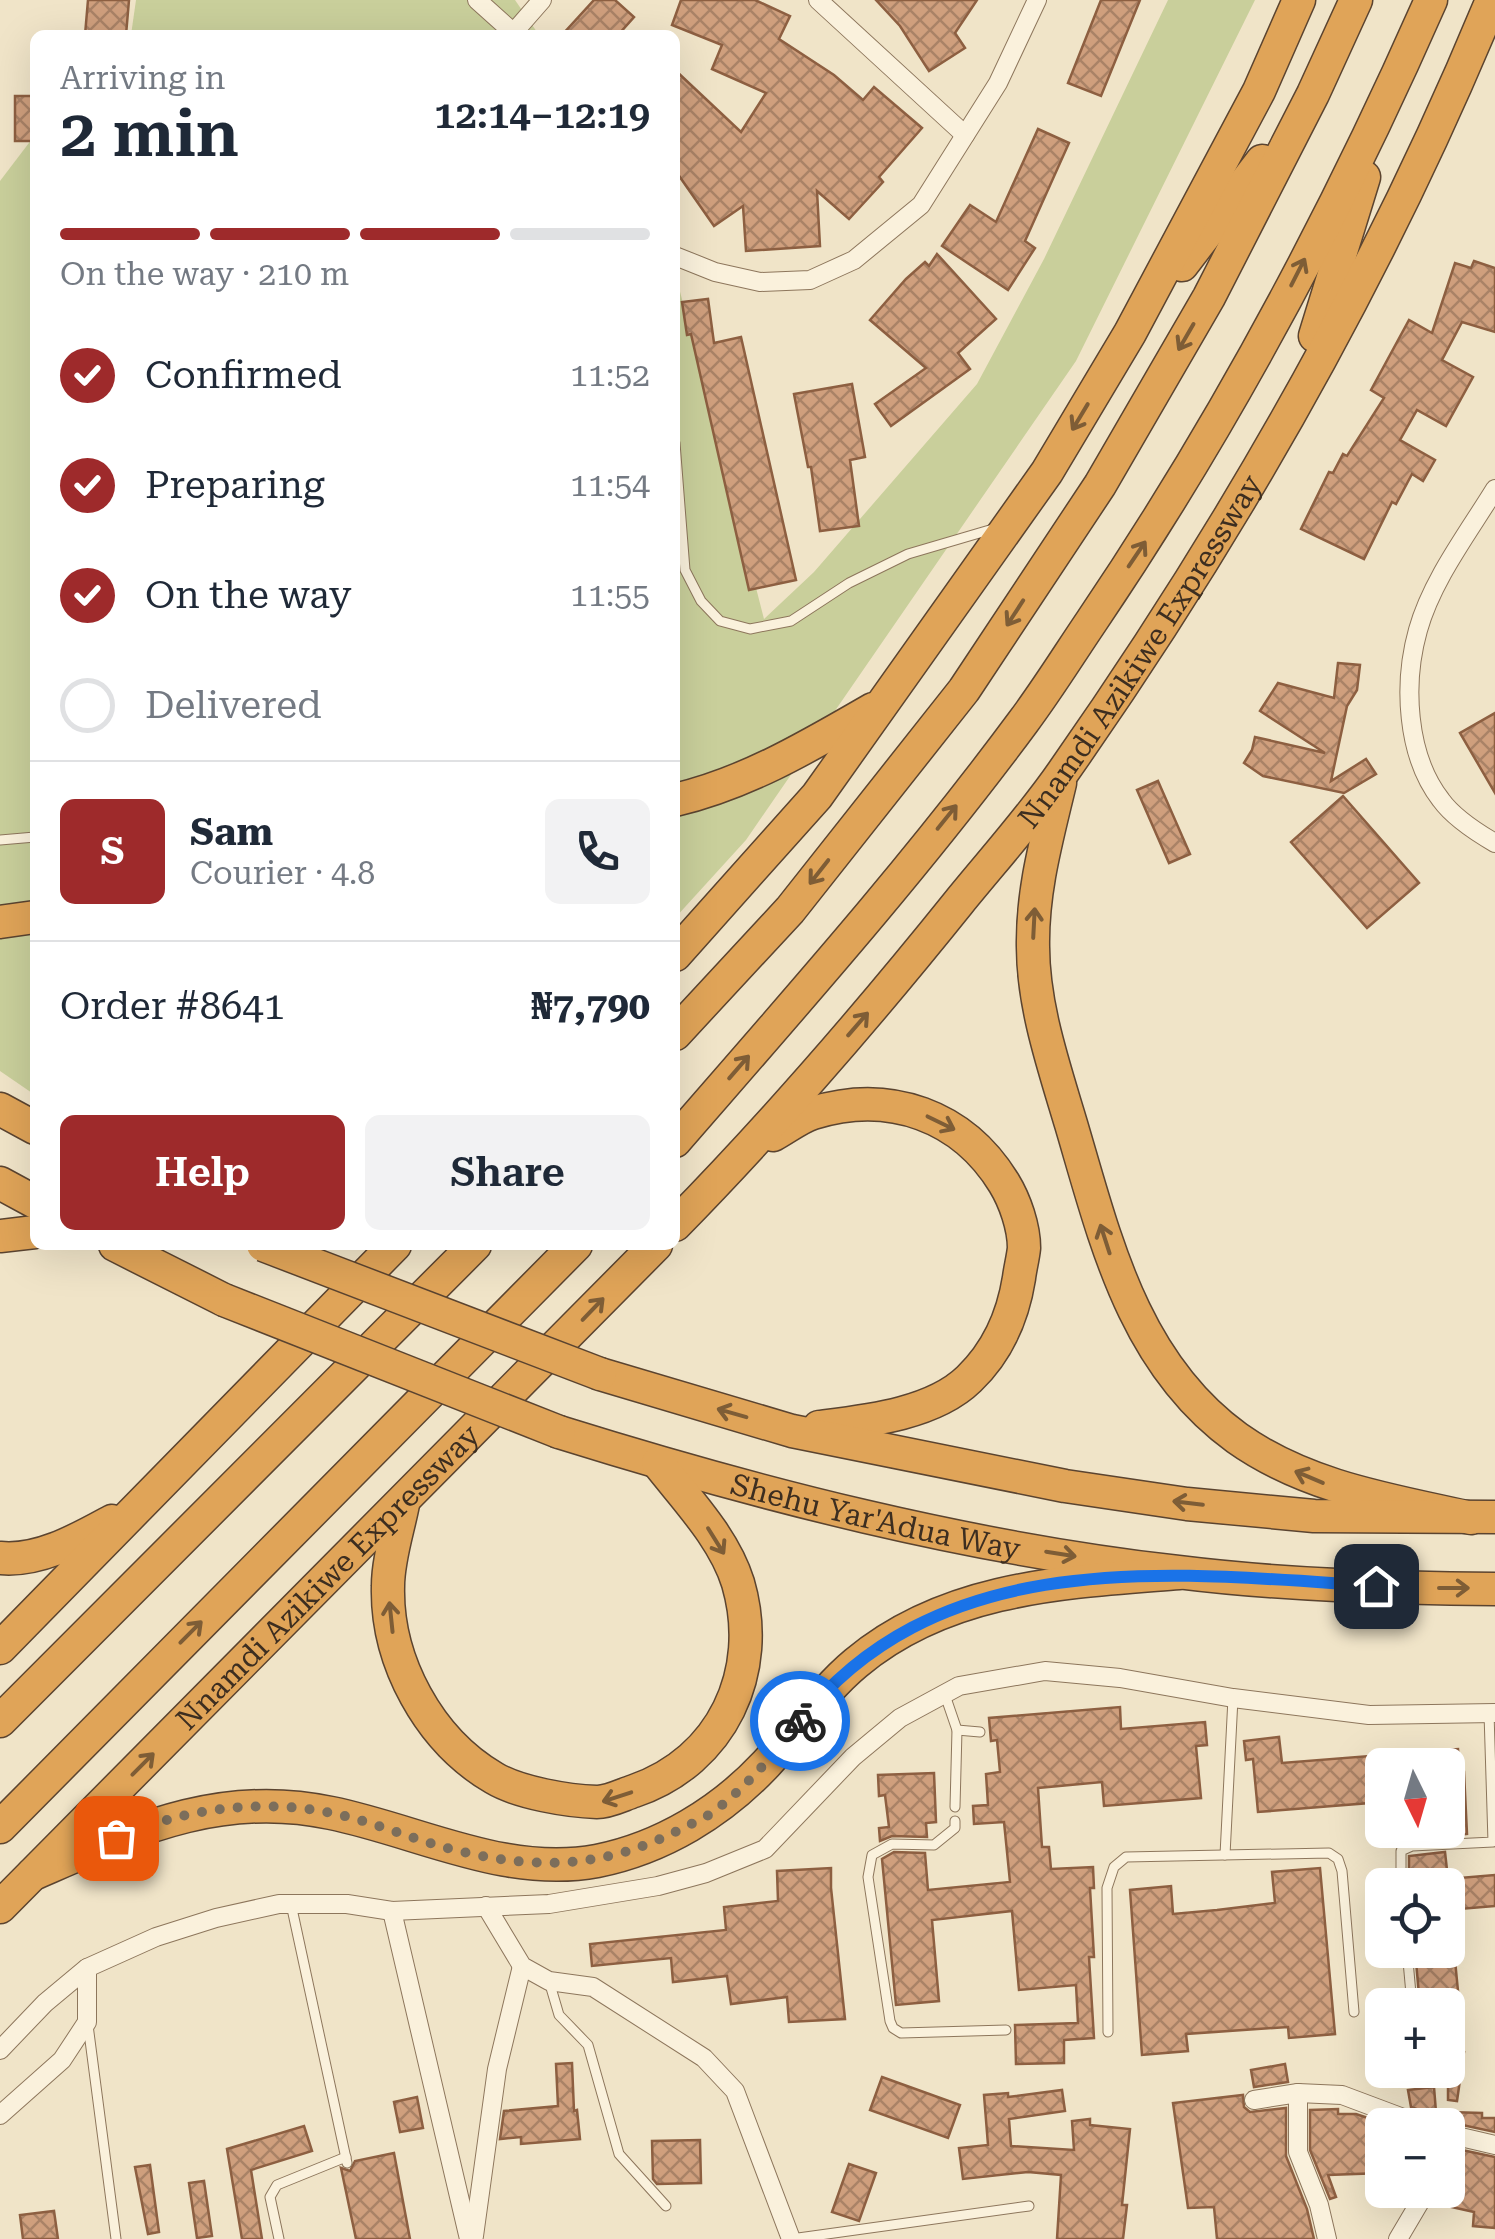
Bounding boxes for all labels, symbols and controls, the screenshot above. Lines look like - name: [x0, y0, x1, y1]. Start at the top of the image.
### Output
- text: Arriving in: [60, 59, 225, 97]
- text: 12:14–12:19: [434, 93, 650, 137]
- text: 2 min: [60, 96, 239, 172]
- text: On the way · 210 m: [60, 255, 349, 293]
- one-way arrow: [1289, 257, 1308, 287]
- one-way arrow: [1175, 322, 1195, 351]
- icon: check: [60, 348, 115, 403]
- text: Confirmed: [145, 353, 342, 397]
- text: 11:52: [570, 356, 650, 394]
- one-way arrow: [1070, 402, 1090, 431]
- icon: check: [60, 458, 115, 513]
- text: Preparing: [145, 463, 325, 507]
- text: 11:54: [570, 466, 650, 504]
- street label: Nnamdi Azikiwe Expressway: [1010, 468, 1268, 834]
- one-way arrow: [1126, 540, 1147, 568]
- icon: check: [60, 568, 115, 623]
- text: On the way: [145, 573, 351, 617]
- text: 11:55: [570, 576, 650, 614]
- one-way arrow: [1004, 598, 1025, 627]
- text: Delivered: [145, 683, 322, 727]
- button: phone: [545, 799, 650, 904]
- one-way arrow: [936, 805, 958, 831]
- text: Sam: [190, 810, 273, 854]
- text: S: [101, 829, 124, 873]
- text: Courier · 4.8: [190, 854, 375, 892]
- one-way arrow: [808, 859, 830, 885]
- one-way arrow: [1025, 908, 1044, 940]
- text: Order #8641: [60, 984, 285, 1028]
- text: ₦7,790: [531, 984, 650, 1028]
- one-way arrow: [847, 1012, 870, 1037]
- one-way arrow: [728, 1055, 751, 1080]
- button: Help: [60, 1115, 345, 1230]
- button: Share: [365, 1115, 650, 1230]
- one-way arrow: [926, 1115, 956, 1134]
- one-way arrow: [1095, 1223, 1113, 1255]
- one-way arrow: [581, 1297, 605, 1321]
- one-way arrow: [717, 1403, 749, 1422]
- street label: Nnamdi Azikiwe Expressway: [169, 1417, 486, 1737]
- street label: Shehu Yar'Adua Way: [727, 1466, 1024, 1566]
- one-way arrow: [1294, 1467, 1325, 1485]
- one-way arrow: [1173, 1494, 1205, 1512]
- one-way arrow: [706, 1527, 726, 1555]
- pin: [1334, 1544, 1419, 1629]
- one-way arrow: [1045, 1546, 1077, 1564]
- icon: home: [1349, 1559, 1404, 1614]
- one-way arrow: [1438, 1579, 1470, 1598]
- one-way arrow: [381, 1601, 400, 1634]
- one-way arrow: [179, 1621, 203, 1645]
- courier: [750, 1671, 850, 1771]
- icon: bike: [773, 1694, 828, 1749]
- north arrow: [1365, 1748, 1465, 1848]
- map controls: [1365, 1748, 1465, 2208]
- one-way arrow: [131, 1752, 155, 1776]
- one-way arrow: [601, 1789, 633, 1807]
- pin: [74, 1796, 159, 1881]
- icon: bag: [89, 1811, 144, 1866]
- button: locate: [1365, 1868, 1465, 1968]
- button: +: [1365, 1988, 1465, 2088]
- button: −: [1365, 2108, 1465, 2208]

